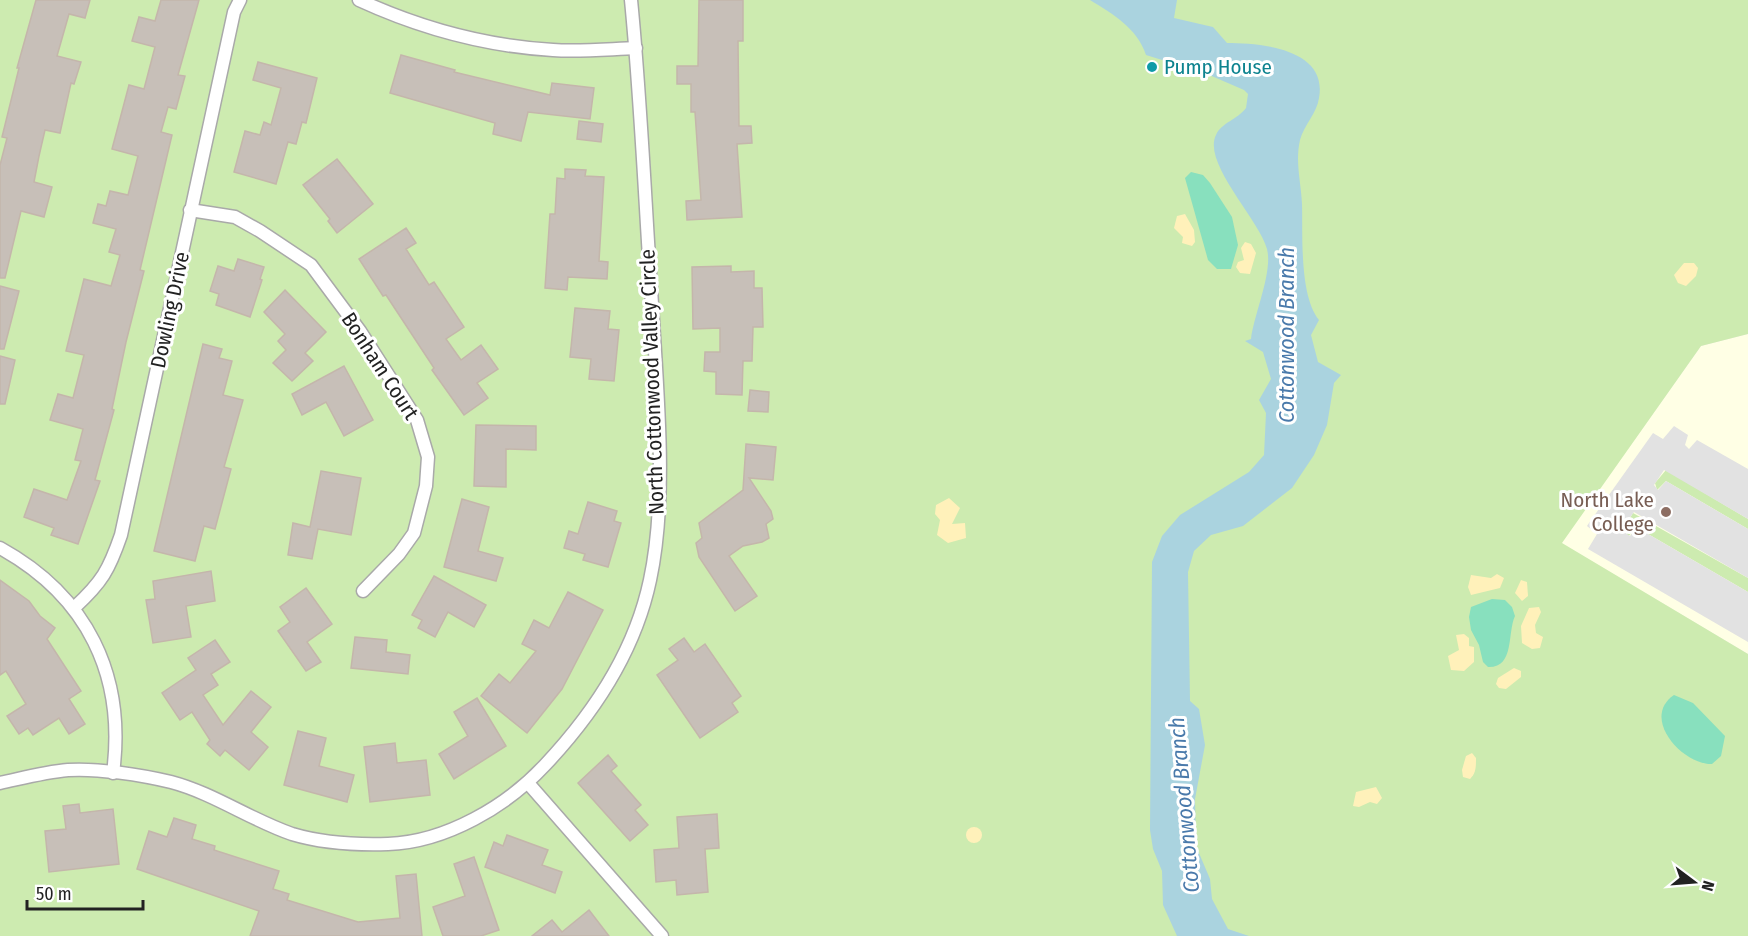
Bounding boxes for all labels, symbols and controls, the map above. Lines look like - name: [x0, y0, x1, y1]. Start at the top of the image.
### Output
- place label: Pump House: [1164, 54, 1272, 80]
- marker: Pump House: [1145, 60, 1159, 74]
- water label: Cottonwood Branch: [1273, 247, 1300, 423]
- street label: North Cottonwood Valley Circle: [634, 249, 670, 515]
- street label: Dowling Drive: [145, 250, 195, 370]
- street label: Bonham Court: [336, 308, 424, 425]
- place label: North Lake College: [1561, 487, 1654, 537]
- marker: North Lake College: [1659, 505, 1673, 519]
- water label: Cottonwood Branch: [1163, 716, 1205, 894]
- north arrow: [1664, 852, 1724, 912]
- scale bar: [27, 873, 142, 911]
- text: N: [1697, 879, 1718, 893]
- text: 50 m: [36, 883, 72, 905]

